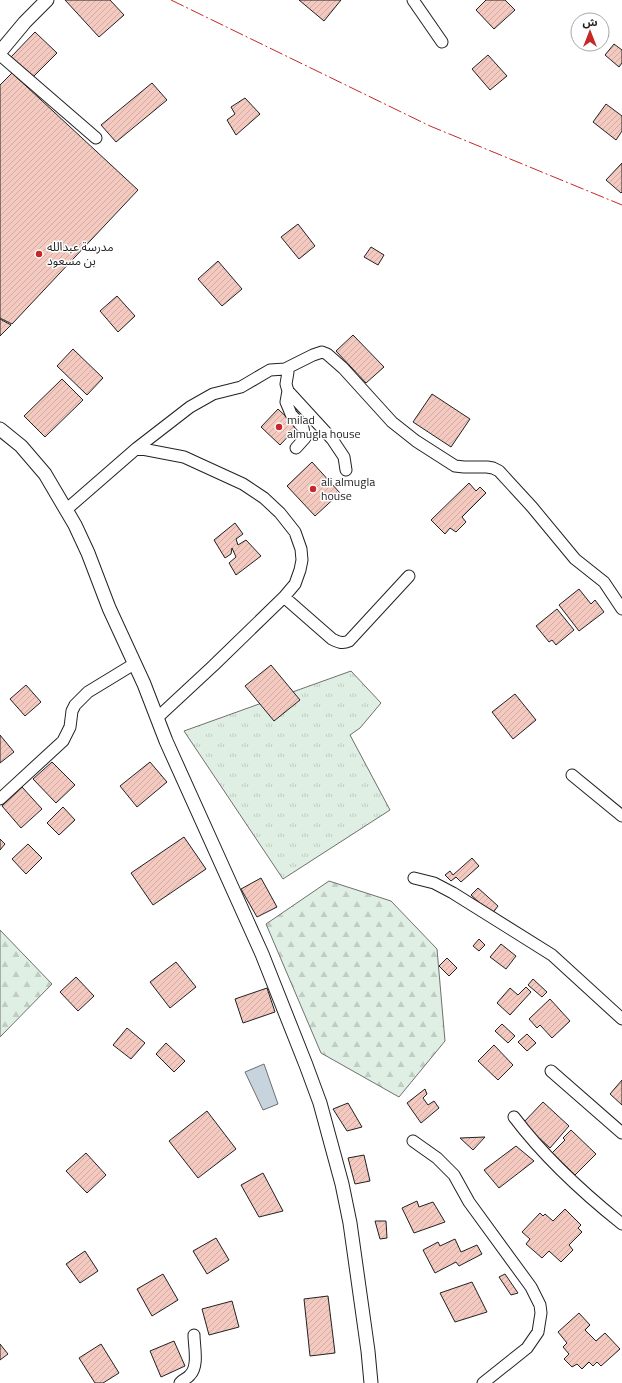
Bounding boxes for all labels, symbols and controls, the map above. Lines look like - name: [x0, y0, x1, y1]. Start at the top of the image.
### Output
- north arrow: [570, 12, 610, 52]
- text: ش: [582, 14, 598, 30]
- place label: مدرسة عبدالله بن مسعود: [47, 237, 114, 270]
- marker: مدرسة عبدالله بن مسعود: [34, 249, 44, 259]
- place label: milad almugla house: [287, 410, 361, 443]
- marker: milad almugla house: [274, 422, 284, 432]
- place label: ali almugla house: [321, 472, 375, 505]
- marker: ali almugla house: [308, 484, 318, 494]

